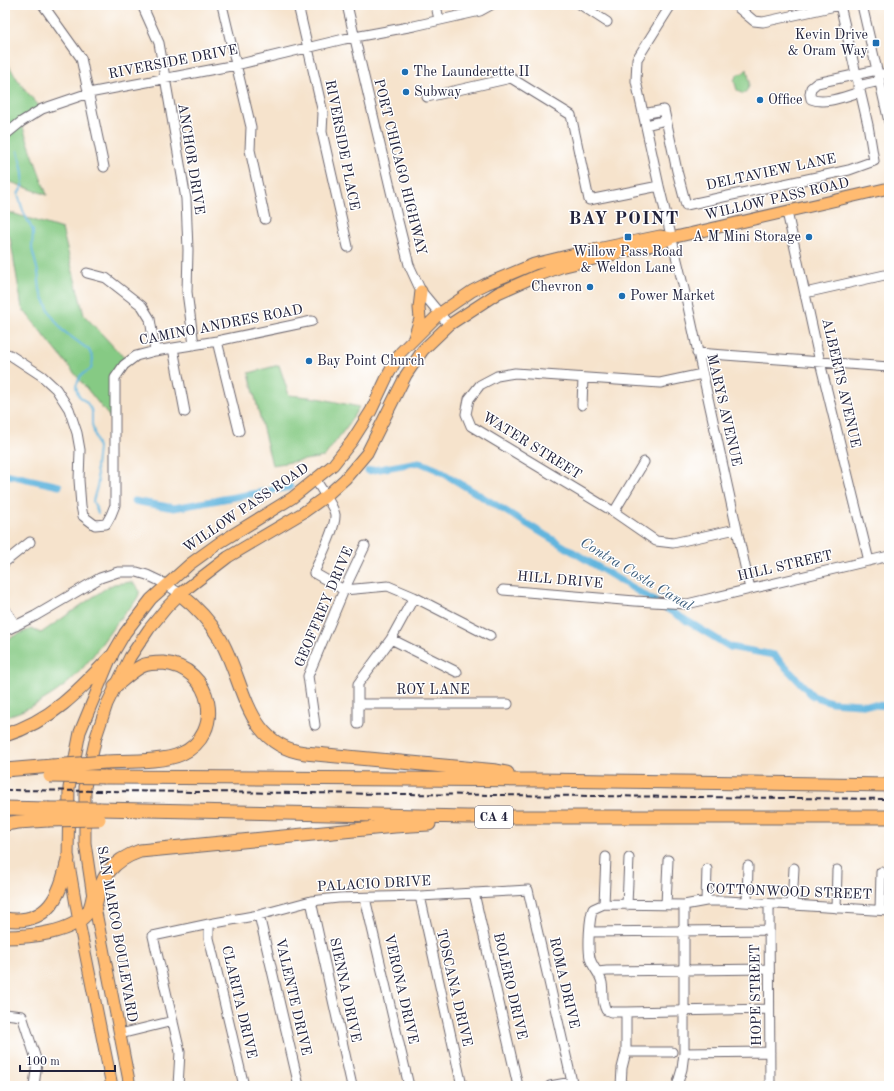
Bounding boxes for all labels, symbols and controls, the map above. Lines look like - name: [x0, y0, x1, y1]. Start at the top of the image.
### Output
- place label: Kevin Drive & Oram Way: [788, 28, 869, 58]
- marker: Kevin Drive & Oram Way: [871, 38, 881, 48]
- street label: RIVERSIDE DRIVE: [107, 43, 239, 81]
- place label: The Launderette II: [413, 65, 529, 79]
- marker: The Launderette II: [400, 67, 410, 77]
- street label: PORT CHICAGO HIGHWAY: [371, 77, 429, 257]
- street label: RIVERSIDE PLACE: [322, 79, 362, 211]
- place label: Subway: [414, 85, 462, 99]
- marker: Subway: [401, 87, 411, 97]
- place label: Office: [768, 93, 802, 107]
- marker: Office: [755, 95, 765, 105]
- street label: ANCHOR DRIVE: [175, 102, 207, 216]
- street label: DELTAVIEW LANE: [705, 151, 837, 193]
- street label: WILLOW PASS ROAD: [703, 176, 851, 222]
- district label: BAY POINT: [569, 210, 679, 228]
- place label: A M Mini Storage: [693, 230, 801, 244]
- marker: Willow Pass Road & Weldon Lane: [623, 232, 633, 242]
- marker: A M Mini Storage: [804, 232, 814, 242]
- place label: Willow Pass Road & Weldon Lane: [573, 245, 683, 275]
- place label: Chevron: [531, 280, 582, 294]
- marker: Chevron: [585, 282, 595, 292]
- place label: Power Market: [630, 289, 715, 303]
- marker: Power Market: [617, 291, 627, 301]
- street label: CAMINO ANDRES ROAD: [138, 302, 304, 348]
- street label: ALBERTS AVENUE: [819, 317, 863, 449]
- street label: MARYS AVENUE: [704, 352, 744, 468]
- place label: Bay Point Church: [317, 354, 425, 368]
- marker: Bay Point Church: [304, 356, 314, 366]
- street label: WATER STREET: [480, 410, 584, 482]
- street label: WILLOW PASS ROAD: [181, 461, 311, 555]
- water label: Contra Costa Canal: [577, 535, 695, 615]
- street label: GEOFFREY DRIVE: [292, 545, 356, 669]
- street label: HILL STREET: [736, 548, 834, 584]
- street label: HILL DRIVE: [516, 569, 604, 591]
- street label: ROY LANE: [396, 683, 470, 697]
- road number: CA 4: [475, 806, 513, 828]
- street label: SAN MARCO BOULEVARD: [95, 845, 139, 1023]
- street label: PALACIO DRIVE: [317, 874, 431, 894]
- street label: COTTONWOOD STREET: [706, 882, 872, 902]
- street label: TOSCANA DRIVE: [434, 928, 474, 1048]
- street label: BOLERO DRIVE: [491, 931, 529, 1041]
- street label: VERONA DRIVE: [382, 933, 420, 1045]
- street label: SIENNA DRIVE: [327, 936, 363, 1044]
- street label: ROMA DRIVE: [547, 936, 581, 1030]
- street label: VALENTE DRIVE: [273, 937, 313, 1057]
- street label: CLARITA DRIVE: [219, 944, 259, 1060]
- street label: HOPE STREET: [748, 944, 764, 1046]
- scale bar: [20, 1047, 115, 1073]
- text: 100 m: [26, 1056, 60, 1068]

